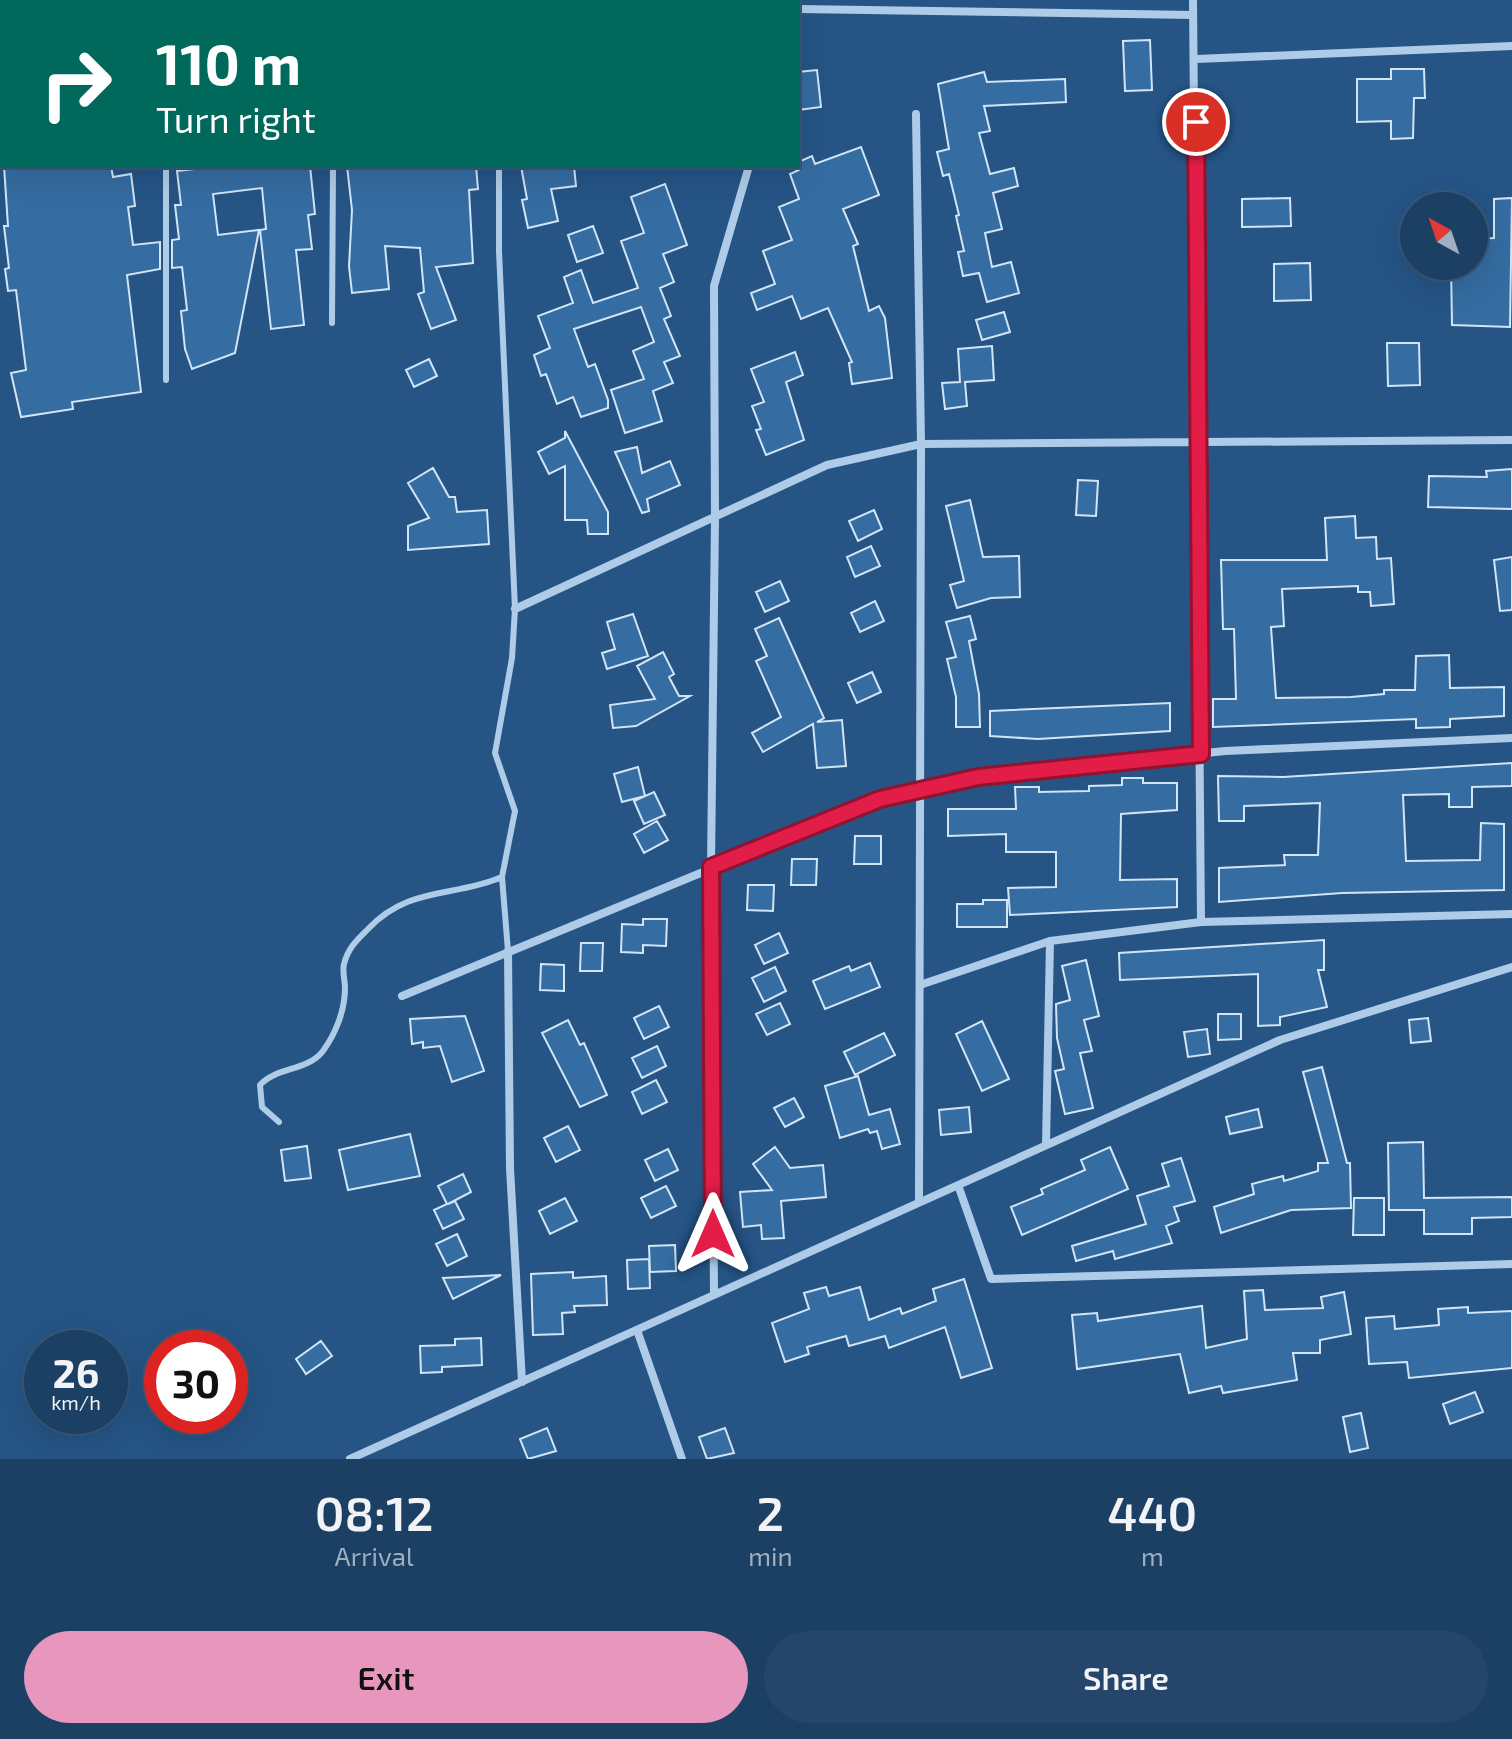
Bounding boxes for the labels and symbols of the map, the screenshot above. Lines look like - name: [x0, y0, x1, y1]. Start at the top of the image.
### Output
- pin: [1162, 88, 1230, 156]
- north arrow: [1400, 192, 1488, 280]
- position arrow: [671, 1192, 755, 1276]
- speed limit sign: 30: [144, 1330, 248, 1434]

